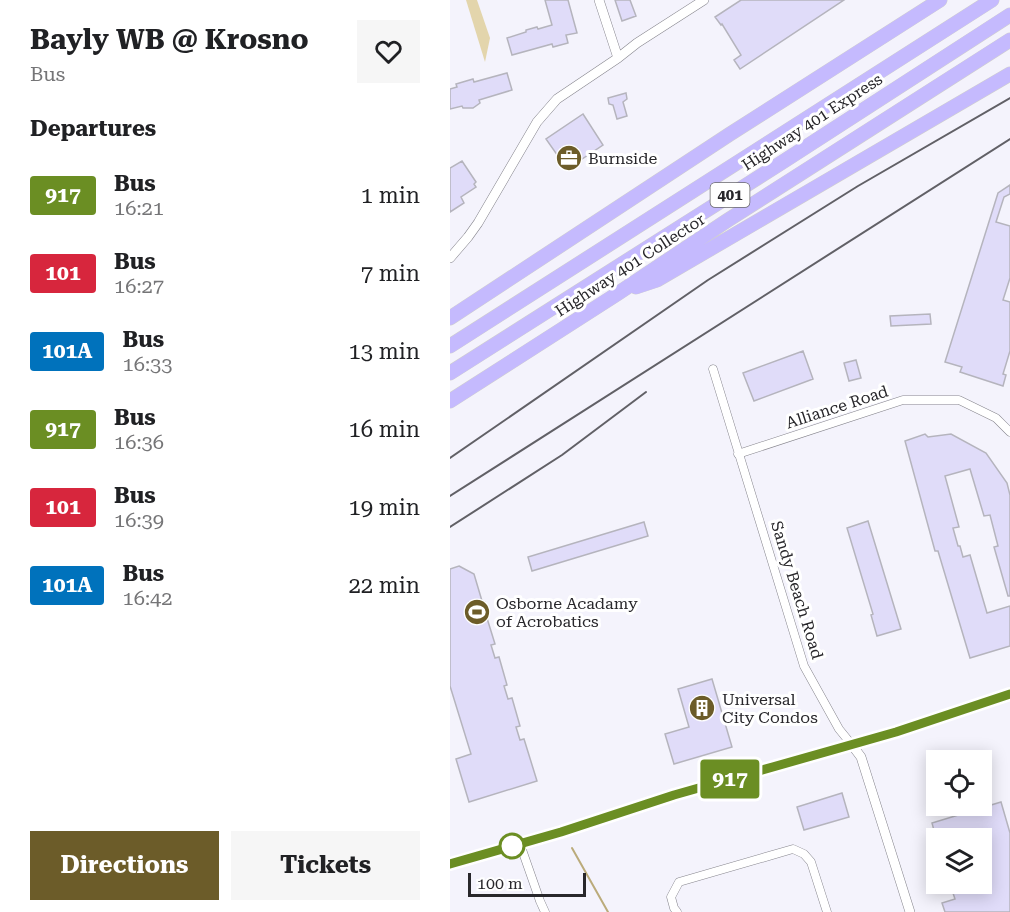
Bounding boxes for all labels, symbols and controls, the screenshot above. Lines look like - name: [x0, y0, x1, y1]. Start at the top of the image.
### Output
- button: heart: [357, 20, 420, 83]
- text: Bayly WB @ Krosno: [30, 23, 309, 56]
- text: Bus: [30, 62, 65, 86]
- street label: Highway 401 Express: [738, 69, 886, 175]
- text: Departures: [30, 116, 156, 141]
- office icon: Burnside: [554, 143, 584, 173]
- place label: Burnside: [588, 149, 657, 168]
- text: Bus: [114, 171, 156, 196]
- text: 917: [45, 183, 81, 207]
- text: 1 min: [361, 183, 420, 208]
- road number: 401: [710, 183, 750, 207]
- text: 16:21: [114, 196, 164, 220]
- street label: Highway 401 Collector: [552, 209, 709, 321]
- text: Bus: [114, 249, 156, 274]
- text: 101: [45, 261, 81, 285]
- text: 7 min: [361, 261, 420, 286]
- text: 16:27: [114, 274, 164, 298]
- text: Bus: [122, 327, 164, 352]
- text: 101A: [42, 339, 92, 363]
- text: 13 min: [349, 339, 420, 364]
- text: 16:33: [122, 352, 172, 376]
- street label: Alliance Road: [783, 382, 891, 432]
- text: Bus: [114, 405, 156, 430]
- text: 917: [45, 417, 81, 441]
- text: 16 min: [349, 417, 420, 442]
- text: 16:36: [114, 430, 164, 454]
- text: Bus: [114, 483, 156, 508]
- text: 101: [45, 495, 81, 519]
- text: 19 min: [349, 495, 420, 520]
- text: 16:39: [114, 508, 164, 532]
- street label: Sandy Beach Road: [767, 519, 827, 661]
- text: Bus: [122, 561, 164, 586]
- text: 101A: [42, 573, 92, 597]
- text: 22 min: [349, 573, 420, 598]
- text: 16:42: [122, 586, 172, 610]
- place label: Osborne Acadamy of Acrobatics: [496, 594, 638, 631]
- sports icon: Osborne Acadamy of Acrobatics: [462, 597, 492, 627]
- place label: Universal City Condos: [722, 690, 818, 727]
- building icon: Universal City Condos: [687, 693, 717, 723]
- map controls: [926, 750, 992, 894]
- button: locate: [926, 750, 992, 816]
- line badge: 917: [696, 760, 764, 798]
- text: 917: [712, 767, 748, 791]
- button: layers: [926, 828, 992, 894]
- button: Directions: [30, 831, 219, 900]
- button: Tickets: [231, 831, 420, 900]
- unlabelled marker: [499, 833, 525, 859]
- scale bar: [468, 870, 586, 898]
- text: 100 m: [477, 874, 523, 893]

